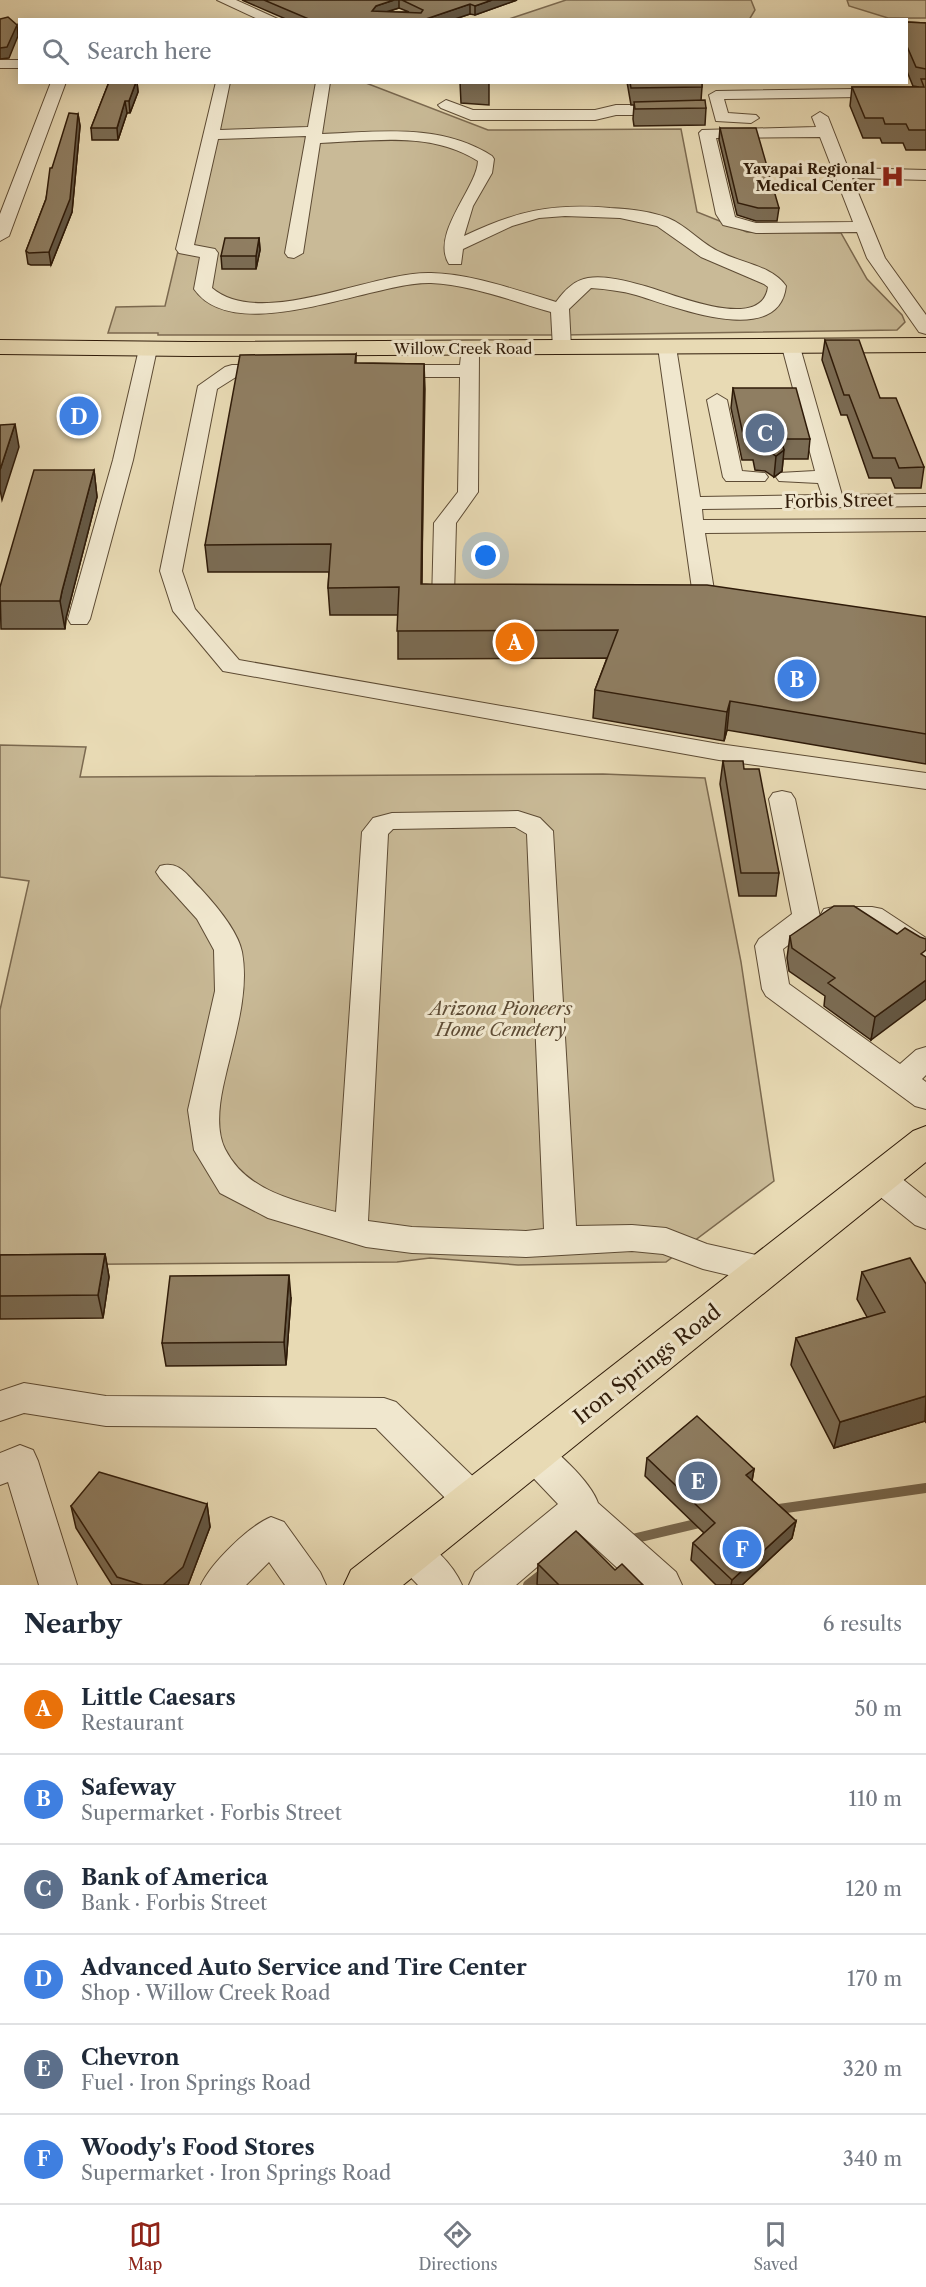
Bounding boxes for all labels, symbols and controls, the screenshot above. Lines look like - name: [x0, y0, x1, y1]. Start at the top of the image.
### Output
- search box: [18, 18, 908, 84]
- icon: search: [39, 35, 72, 68]
- text: Search here: [87, 38, 212, 65]
- place label: Yavapai Regional Medical Center: [742, 159, 876, 195]
- hospital icon: Yavapai Regional Medical Center: [880, 164, 906, 190]
- street label: Willow Creek Road: [393, 339, 532, 358]
- pin: D: [60, 394, 98, 438]
- pin: C: [746, 410, 784, 456]
- street label: Forbis Street: [784, 489, 895, 513]
- your location: [471, 541, 500, 570]
- pin: A: [496, 620, 534, 664]
- pin: B: [778, 656, 816, 702]
- park label: Arizona Pioneers Home Cemetery: [427, 998, 573, 1041]
- street label: Iron Springs Road: [569, 1299, 726, 1429]
- pin: E: [678, 1458, 718, 1504]
- pin: F: [722, 1526, 762, 1572]
- text: Nearby: [24, 1608, 122, 1640]
- text: 6 results: [823, 1612, 902, 1636]
- text: Little Caesars: [81, 1684, 236, 1711]
- text: A: [36, 1697, 51, 1721]
- text: 50 m: [855, 1697, 902, 1721]
- text: Restaurant: [81, 1711, 184, 1735]
- text: Safeway: [81, 1774, 176, 1801]
- text: B: [36, 1787, 51, 1811]
- text: 110 m: [849, 1787, 902, 1811]
- text: Supermarket · Forbis Street: [81, 1801, 342, 1825]
- text: Bank of America: [81, 1864, 268, 1891]
- text: C: [35, 1877, 52, 1901]
- text: 120 m: [845, 1877, 902, 1901]
- text: Bank · Forbis Street: [81, 1891, 267, 1915]
- text: Advanced Auto Service and Tire Center: [81, 1954, 527, 1981]
- text: D: [35, 1967, 52, 1991]
- text: 170 m: [847, 1967, 902, 1991]
- text: Shop · Willow Creek Road: [81, 1981, 330, 2005]
- text: Chevron: [81, 2044, 180, 2071]
- text: E: [36, 2057, 51, 2081]
- text: 320 m: [843, 2057, 902, 2081]
- text: Fuel · Iron Springs Road: [81, 2071, 311, 2095]
- text: Woody's Food Stores: [81, 2134, 315, 2161]
- text: F: [37, 2147, 50, 2171]
- text: 340 m: [843, 2147, 902, 2171]
- text: Supermarket · Iron Springs Road: [81, 2161, 391, 2185]
- tab: Map: [128, 2218, 162, 2274]
- tab: Directions: [418, 2218, 497, 2274]
- tab: Saved: [754, 2218, 798, 2274]

